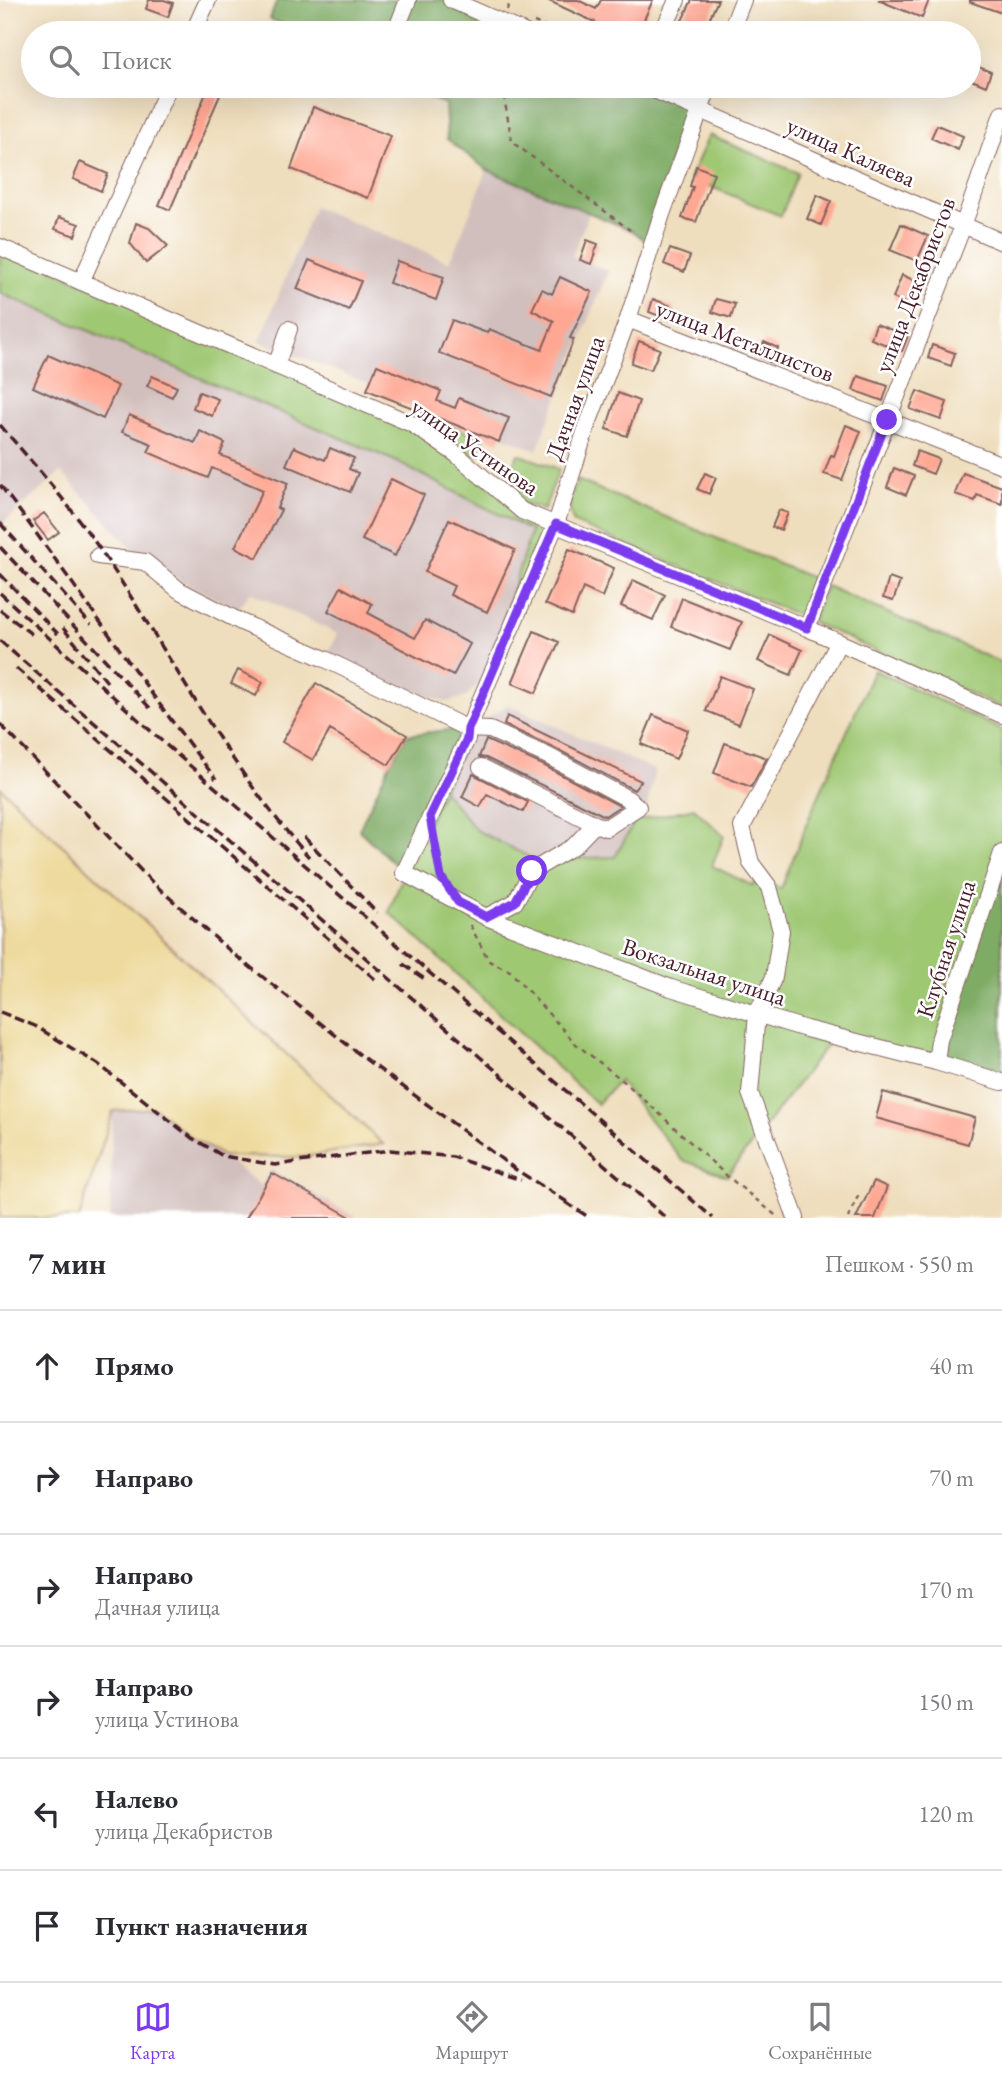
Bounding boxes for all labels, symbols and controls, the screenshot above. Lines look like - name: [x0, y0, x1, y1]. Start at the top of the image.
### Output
- search box: [21, 21, 981, 98]
- icon: search: [45, 41, 83, 79]
- text: Поиск: [101, 43, 172, 77]
- street label: улица Каляева: [782, 109, 921, 194]
- street label: улица Декабристов: [867, 193, 962, 377]
- street label: улица Металлистов: [652, 292, 839, 389]
- street label: Дачная улица: [538, 331, 612, 464]
- street label: улица Устинова: [405, 391, 546, 503]
- route end: [871, 404, 902, 435]
- route start: [516, 855, 547, 886]
- street label: Клубная улица: [909, 876, 982, 1022]
- street label: Вокзальная улица: [618, 930, 790, 1013]
- text: 7 мин: [28, 1244, 106, 1283]
- text: Пешком · 550 m: [825, 1249, 974, 1279]
- icon: ahead: [28, 1347, 66, 1385]
- text: Прямо: [95, 1349, 174, 1383]
- text: 40 m: [929, 1351, 974, 1381]
- icon: right: [28, 1459, 66, 1497]
- text: Направо: [95, 1461, 193, 1495]
- text: 70 m: [929, 1463, 974, 1493]
- text: Направо: [95, 1558, 193, 1592]
- icon: right: [28, 1571, 66, 1609]
- text: 170 m: [918, 1575, 974, 1605]
- text: Дачная улица: [95, 1592, 220, 1622]
- text: Направо: [95, 1670, 193, 1704]
- icon: right: [28, 1683, 66, 1721]
- text: 150 m: [918, 1687, 974, 1717]
- text: улица Устинова: [95, 1704, 239, 1734]
- text: Налево: [95, 1782, 178, 1816]
- icon: left: [28, 1795, 66, 1833]
- text: 120 m: [918, 1799, 974, 1829]
- text: улица Декабристов: [95, 1816, 273, 1846]
- icon: arrive: [28, 1907, 66, 1945]
- text: Пункт назначения: [95, 1909, 308, 1943]
- tab: Карта: [130, 1998, 175, 2065]
- tab: Маршрут: [435, 1998, 508, 2065]
- tab: Сохранённые: [768, 1998, 872, 2065]

